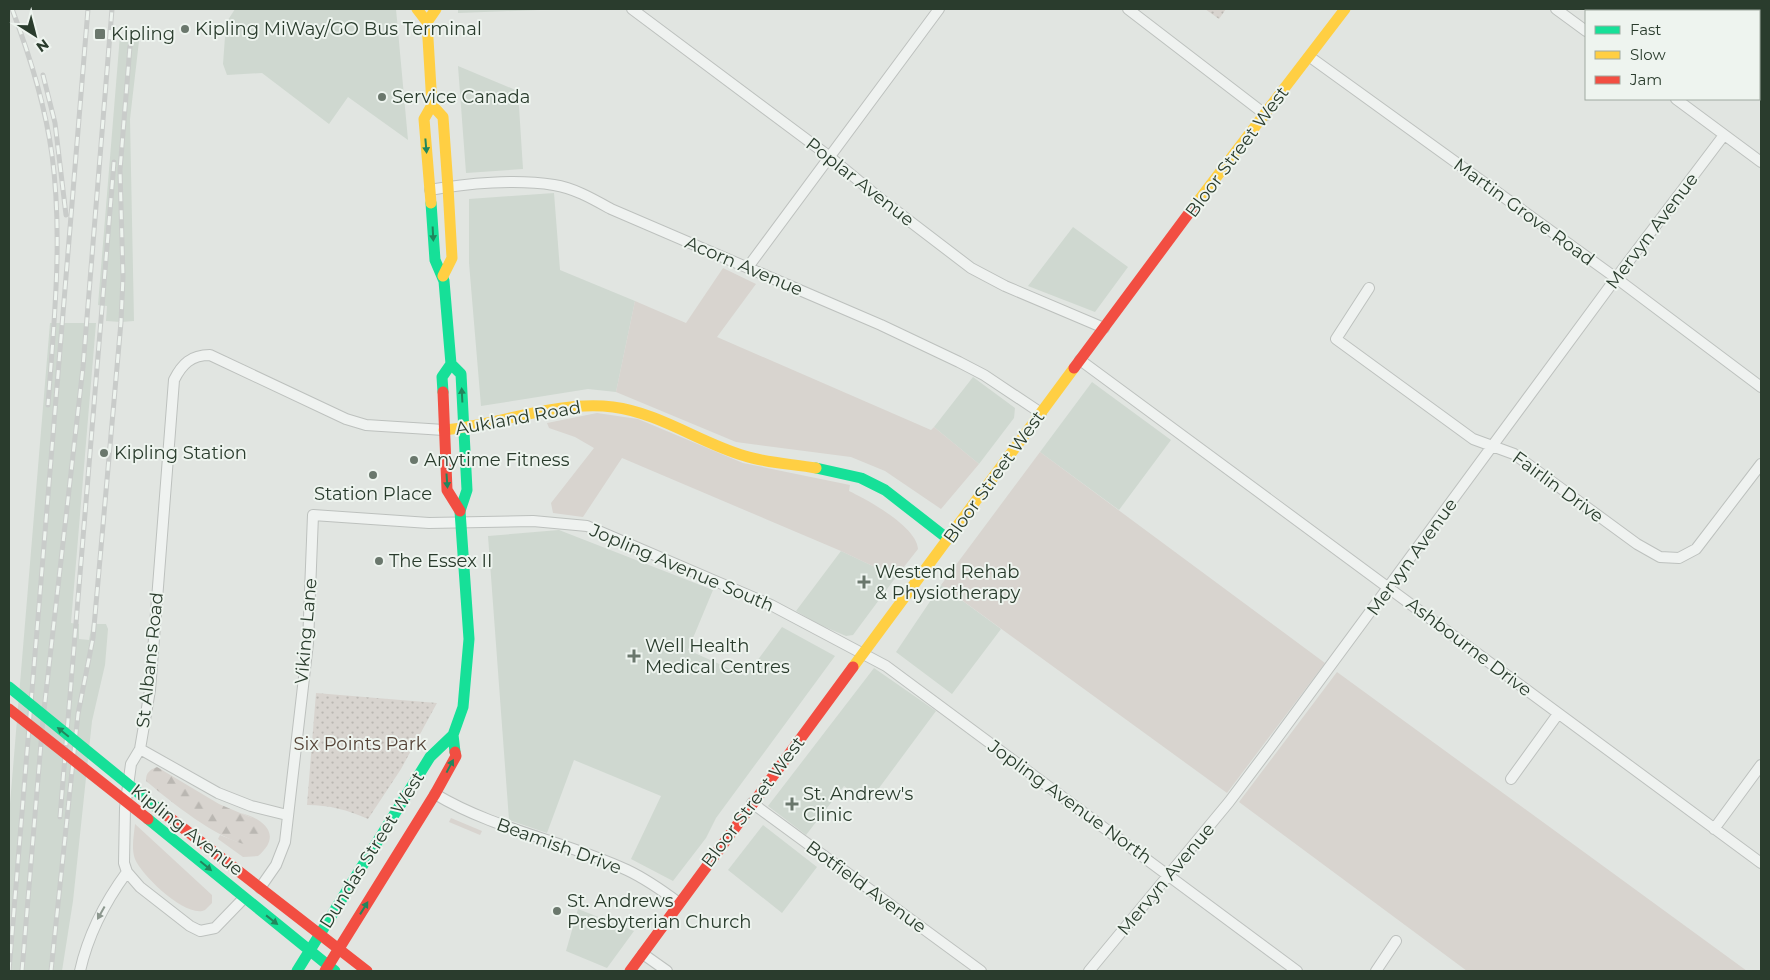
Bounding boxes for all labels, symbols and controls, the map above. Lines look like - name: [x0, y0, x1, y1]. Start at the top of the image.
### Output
- north arrow: [10, 10, 60, 60]
- legend: [1585, 10, 1760, 100]
- place label: Kipling MiWay/GO Bus Terminal: [195, 18, 482, 40]
- text: Fast: [1630, 20, 1661, 39]
- place label: Kipling: [111, 23, 175, 45]
- marker: Kipling MiWay/GO Bus Terminal: [179, 23, 191, 35]
- marker: Kipling: [93, 27, 107, 41]
- text: N: [33, 35, 53, 56]
- text: Slow: [1630, 45, 1666, 64]
- text: Jam: [1629, 70, 1662, 89]
- street label: Bloor Street West: [1181, 82, 1293, 222]
- place label: Service Canada: [392, 86, 530, 108]
- marker: Service Canada: [376, 91, 388, 103]
- street label: Poplar Avenue: [801, 133, 919, 231]
- one-way arrow: [423, 139, 431, 155]
- street label: Martin Grove Road: [1449, 154, 1599, 270]
- street label: Mervyn Avenue: [1601, 168, 1703, 293]
- one-way arrow: [429, 226, 437, 242]
- street label: Acorn Avenue: [682, 231, 806, 301]
- one-way arrow: [458, 386, 466, 402]
- street label: Aukland Road: [453, 396, 583, 440]
- street label: Bloor Street West: [939, 407, 1049, 547]
- place label: Kipling Station: [114, 442, 247, 464]
- marker: Kipling Station: [98, 447, 110, 459]
- street label: Fairlin Drive: [1508, 447, 1608, 527]
- place label: Anytime Fitness: [424, 449, 570, 471]
- marker: Anytime Fitness: [408, 454, 420, 466]
- marker: Station Place: [367, 469, 379, 481]
- one-way arrow: [443, 473, 451, 489]
- place label: Station Place: [314, 483, 432, 505]
- street label: Mervyn Avenue: [1362, 494, 1462, 620]
- street label: Jopling Avenue South: [586, 519, 777, 617]
- place label: The Essex II: [389, 550, 492, 572]
- marker: The Essex II: [373, 555, 385, 567]
- place label: Westend Rehab & Physiotherapy: [875, 561, 1020, 604]
- marker: Westend Rehab & Physiotherapy: [857, 575, 871, 589]
- street label: Viking Lane: [290, 577, 322, 685]
- street label: St Albans Road: [132, 591, 168, 729]
- street label: Ashbourne Drive: [1402, 593, 1536, 701]
- place label: Well Health Medical Centres: [645, 635, 790, 678]
- marker: Well Health Medical Centres: [627, 649, 641, 663]
- one-way arrow: [57, 726, 70, 737]
- street label: Bloor Street West: [697, 732, 809, 872]
- park label: Six Points Park: [293, 733, 427, 755]
- street label: Jopling Avenue North: [983, 735, 1156, 869]
- one-way arrow: [446, 759, 455, 772]
- street label: Dundas Street West: [315, 768, 429, 932]
- street label: Kipling Avenue: [126, 779, 248, 881]
- place label: St. Andrew's Clinic: [803, 783, 914, 826]
- marker: St. Andrew's Clinic: [785, 797, 799, 811]
- street label: Beamish Drive: [493, 813, 625, 879]
- street label: Mervyn Avenue: [1113, 818, 1219, 940]
- street label: Botfield Avenue: [802, 836, 931, 938]
- one-way arrow: [199, 860, 211, 872]
- place label: St. Andrews Presbyterian Church: [567, 890, 751, 933]
- one-way arrow: [359, 901, 369, 915]
- marker: St. Andrews Presbyterian Church: [551, 905, 563, 917]
- one-way arrow: [97, 906, 105, 921]
- one-way arrow: [265, 915, 279, 925]

